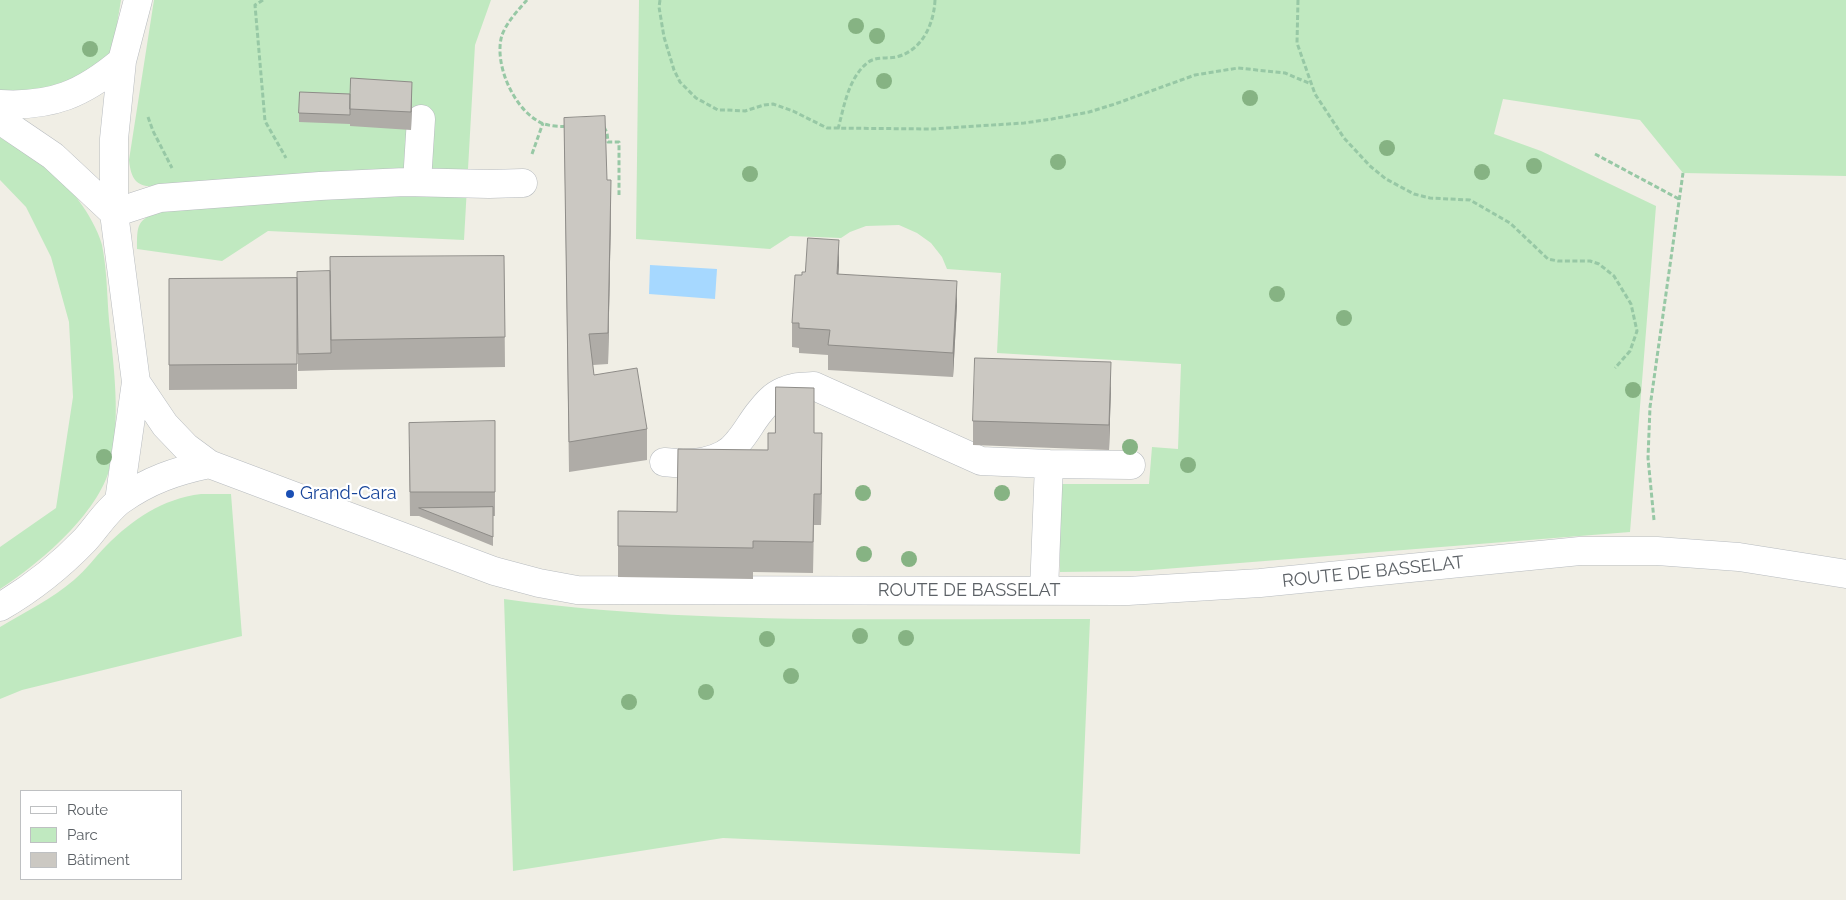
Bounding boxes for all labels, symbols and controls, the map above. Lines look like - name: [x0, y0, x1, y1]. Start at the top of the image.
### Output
- place label: Grand-Cara: [300, 483, 397, 505]
- marker: Grand-Cara: [284, 488, 296, 500]
- street label: ROUTE DE BASSELAT: [1281, 552, 1465, 592]
- street label: ROUTE DE BASSELAT: [878, 580, 1060, 602]
- legend: [20, 790, 182, 880]
- text: Route: [67, 801, 108, 819]
- text: Parc: [67, 826, 98, 844]
- text: Bâtiment: [67, 851, 130, 869]

